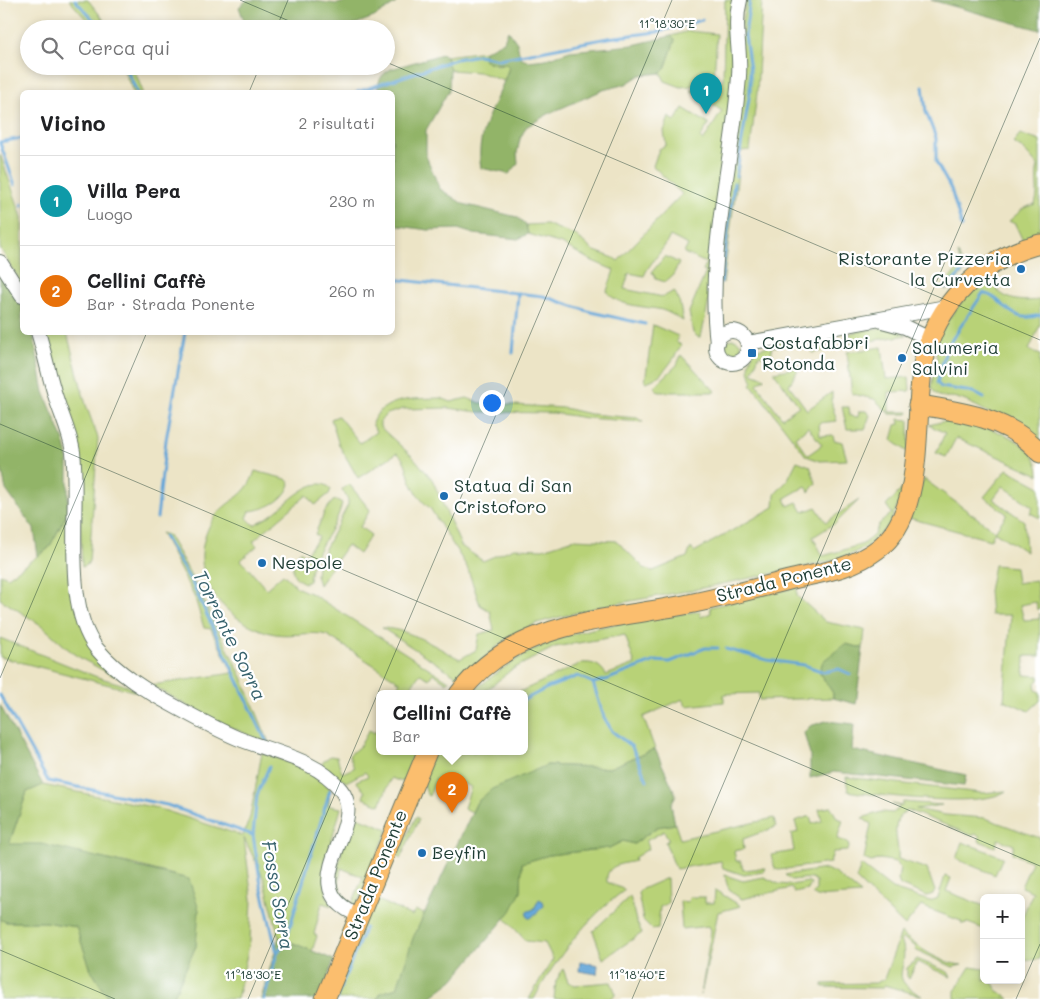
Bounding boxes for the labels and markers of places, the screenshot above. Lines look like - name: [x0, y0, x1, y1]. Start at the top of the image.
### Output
- pin: 1: [690, 73, 722, 114]
- place label: Ristorante Pizzeria la Curvetta: [838, 246, 1011, 291]
- marker: Ristorante Pizzeria la Curvetta: [1015, 263, 1027, 275]
- place label: Costafabbri Rotonda: [762, 330, 869, 375]
- place label: Salumeria Salvini: [912, 335, 999, 380]
- marker: Costafabbri Rotonda: [746, 347, 758, 359]
- marker: Salumeria Salvini: [896, 352, 908, 364]
- place label: Statua di San Cristoforo: [454, 473, 572, 518]
- marker: Statua di San Cristoforo: [438, 490, 450, 502]
- place label: Nespole: [272, 550, 343, 574]
- marker: Nespole: [256, 557, 268, 569]
- pin: 2: [436, 772, 468, 813]
- place label: Beyfin: [432, 840, 486, 864]
- marker: Beyfin: [416, 847, 428, 859]

